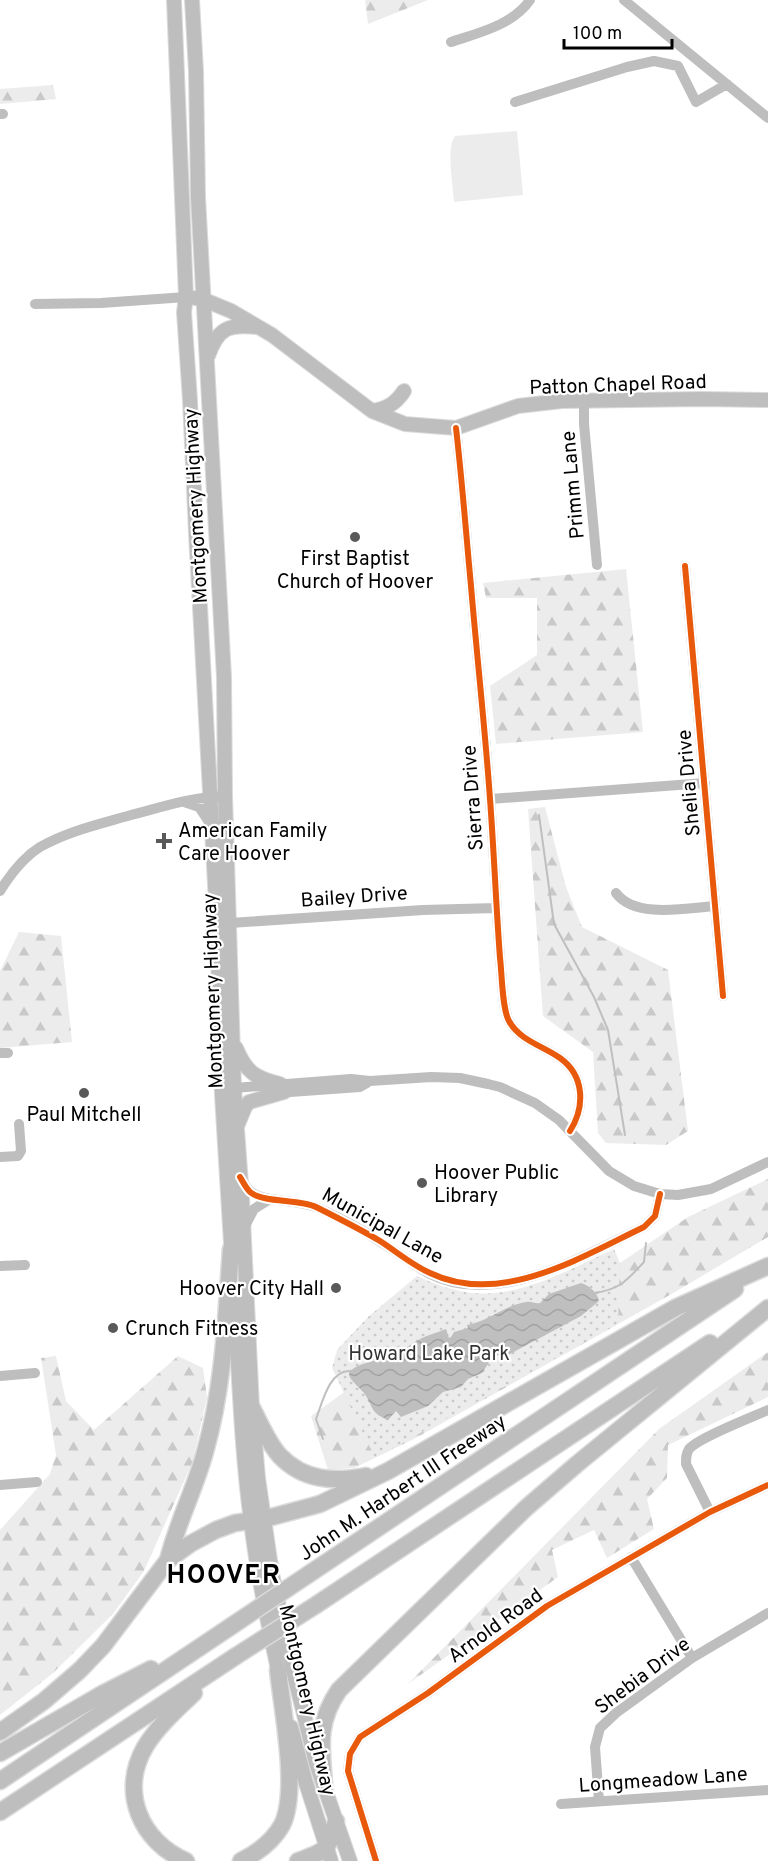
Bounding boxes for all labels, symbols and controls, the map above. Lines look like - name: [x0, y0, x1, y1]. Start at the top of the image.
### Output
- scale bar: [564, 12, 672, 50]
- text: 100 m: [573, 23, 622, 46]
- street label: Patton Chapel Road: [529, 370, 707, 402]
- street label: Montgomery Highway: [179, 407, 215, 604]
- street label: Primm Lane: [556, 430, 592, 540]
- marker: First Baptist Church of Hoover: [348, 530, 362, 544]
- place label: First Baptist Church of Hoover: [277, 547, 434, 596]
- street label: Shelia Drive: [672, 728, 708, 837]
- street label: Sierra Drive: [457, 744, 491, 851]
- place label: American Family Care Hoover: [178, 819, 327, 868]
- marker: American Family Care Hoover: [155, 832, 173, 850]
- street label: Bailey Drive: [300, 881, 409, 915]
- street label: Montgomery Highway: [198, 893, 230, 1089]
- marker: Paul Mitchell: [77, 1086, 91, 1100]
- place label: Paul Mitchell: [26, 1103, 142, 1129]
- place label: Hoover Public Library: [434, 1161, 559, 1210]
- marker: Hoover Public Library: [415, 1176, 429, 1190]
- street label: Municipal Lane: [317, 1183, 447, 1271]
- place label: Hoover City Hall: [179, 1277, 324, 1303]
- marker: Hoover City Hall: [329, 1281, 343, 1295]
- place label: Crunch Fitness: [125, 1317, 258, 1343]
- marker: Crunch Fitness: [106, 1321, 120, 1335]
- park label: Howard Lake Park: [348, 1342, 510, 1368]
- street label: John M. Harbert III Freeway: [294, 1409, 512, 1568]
- district label: HOOVER: [167, 1560, 281, 1593]
- street label: Arnold Road: [443, 1583, 549, 1670]
- street label: Montgomery Highway: [271, 1602, 341, 1799]
- street label: Shebia Drive: [590, 1632, 696, 1721]
- street label: Longmeadow Lane: [578, 1762, 749, 1800]

